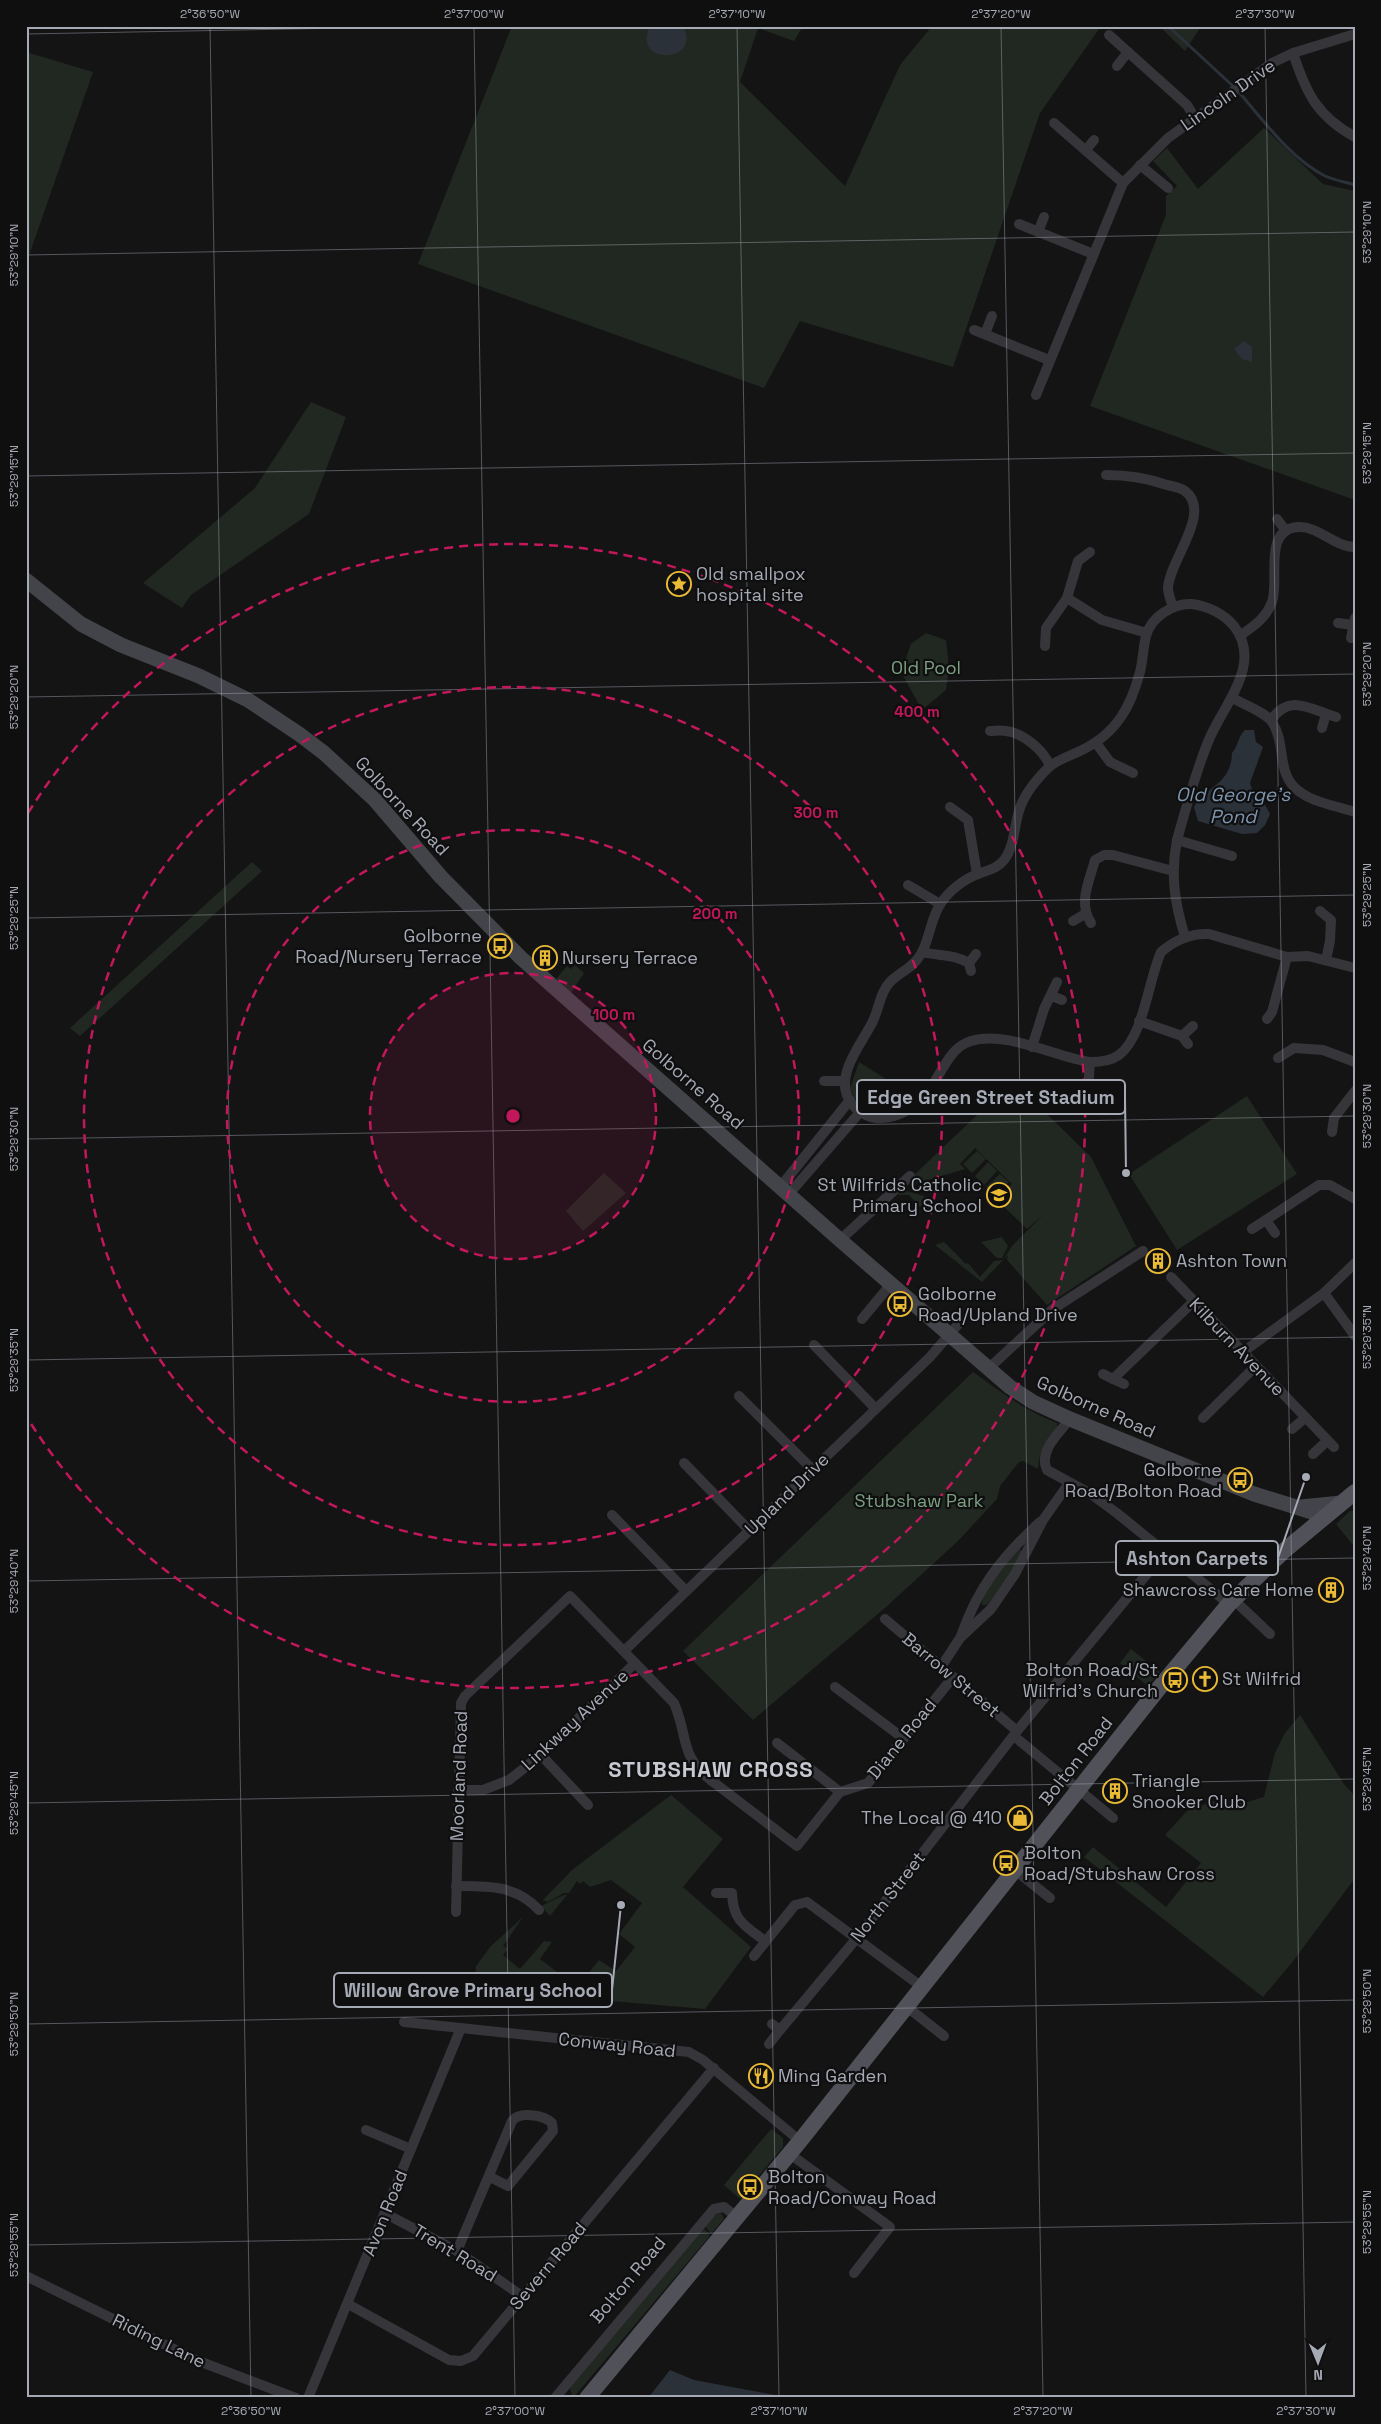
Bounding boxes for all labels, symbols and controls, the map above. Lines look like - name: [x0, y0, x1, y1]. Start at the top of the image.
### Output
- text: 2°36'50"W: [180, 6, 240, 22]
- text: 2°37'00"W: [444, 6, 504, 22]
- text: 2°37'10"W: [708, 6, 766, 22]
- text: 2°37'20"W: [971, 6, 1031, 22]
- text: 2°37'30"W: [1235, 6, 1295, 22]
- street label: Lincoln Drive: [1176, 54, 1280, 136]
- text: 53°29'10"N: [1359, 201, 1375, 263]
- text: 53°29'10"N: [6, 224, 22, 286]
- text: 53°29'15"N: [1359, 422, 1375, 484]
- text: 53°29'15"N: [6, 445, 22, 507]
- place label: Old smallpox hospital site: [696, 562, 806, 606]
- place icon: Old smallpox hospital site: [666, 571, 692, 597]
- text: 53°29'20"N: [1359, 642, 1375, 706]
- park label: Old Pool: [891, 656, 961, 679]
- text: 53°29'20"N: [6, 665, 22, 729]
- text: 400 m: [894, 702, 940, 721]
- street label: Golborne Road: [351, 751, 454, 860]
- water label: Old George's Pond: [1176, 782, 1291, 829]
- text: 300 m: [793, 803, 839, 822]
- text: 53°29'25"N: [1359, 863, 1375, 927]
- text: 53°29'25"N: [6, 886, 22, 950]
- text: 200 m: [693, 904, 737, 923]
- place label: Golborne Road/Nursery Terrace: [295, 924, 482, 968]
- bus stop icon: Golborne Road/Nursery Terrace: [487, 933, 513, 959]
- building icon: Nursery Terrace: [532, 945, 558, 971]
- place label: Nursery Terrace: [562, 946, 698, 969]
- text: 100 m: [593, 1005, 635, 1024]
- street label: Golborne Road: [638, 1033, 749, 1134]
- callout: Edge Green Street Stadium: [857, 1080, 1125, 1114]
- text: 53°29'30"N: [1359, 1084, 1375, 1148]
- text: Edge Green Street Stadium: [867, 1085, 1115, 1110]
- text: 53°29'30"N: [6, 1107, 22, 1171]
- centre of rings: [504, 1107, 522, 1125]
- place label: St Wilfrids Catholic Primary School: [817, 1173, 982, 1217]
- school or university icon: St Wilfrids Catholic Primary School: [986, 1182, 1012, 1208]
- building icon: Ashton Town: [1145, 1248, 1171, 1274]
- place label: Ashton Town: [1176, 1249, 1287, 1272]
- place label: Golborne Road/Upland Drive: [918, 1282, 1078, 1326]
- bus stop icon: Golborne Road/Upland Drive: [887, 1291, 913, 1317]
- street label: Kilburn Avenue: [1185, 1293, 1290, 1401]
- text: 53°29'35"N: [1359, 1305, 1375, 1369]
- text: 53°29'35"N: [6, 1328, 22, 1392]
- street label: Golborne Road: [1033, 1370, 1159, 1443]
- street label: Upland Drive: [740, 1448, 834, 1540]
- place label: Golborne Road/Bolton Road: [1065, 1458, 1222, 1502]
- bus stop icon: Golborne Road/Bolton Road: [1227, 1467, 1253, 1493]
- park label: Stubshaw Park: [854, 1489, 984, 1512]
- text: 53°29'40"N: [1359, 1526, 1375, 1590]
- callout: Ashton Carpets: [1116, 1541, 1278, 1575]
- text: Ashton Carpets: [1126, 1546, 1268, 1571]
- text: 53°29'40"N: [6, 1549, 22, 1613]
- building icon: Shawcross Care Home: [1318, 1577, 1344, 1603]
- place label: Shawcross Care Home: [1123, 1578, 1314, 1601]
- street label: Barrow Street: [898, 1627, 1005, 1722]
- place label: Bolton Road/St Wilfrid's Church: [1022, 1658, 1158, 1702]
- street label: Linkway Avenue: [516, 1664, 633, 1775]
- church icon: St Wilfrid: [1192, 1666, 1218, 1692]
- bus stop icon: Bolton Road/St Wilfrid's Church: [1162, 1667, 1188, 1693]
- place label: St Wilfrid: [1222, 1667, 1301, 1690]
- street label: Diane Road: [862, 1694, 941, 1784]
- street label: Moorland Road: [445, 1710, 472, 1842]
- street label: Bolton Road: [1034, 1712, 1117, 1810]
- text: 53°29'45"N: [1359, 1747, 1375, 1811]
- district label: STUBSHAW CROSS: [608, 1755, 814, 1783]
- place label: Triangle Snooker Club: [1132, 1769, 1246, 1813]
- text: 53°29'45"N: [6, 1771, 22, 1835]
- building icon: Triangle Snooker Club: [1102, 1778, 1128, 1804]
- shop icon: The Local @ 410: [1007, 1805, 1033, 1831]
- place label: The Local @ 410: [861, 1806, 1002, 1829]
- place label: Bolton Road/Stubshaw Cross: [1024, 1841, 1215, 1885]
- street label: North Street: [845, 1847, 930, 1947]
- bus stop icon: Bolton Road/Stubshaw Cross: [993, 1850, 1019, 1876]
- text: 53°29'50"N: [1359, 1969, 1375, 2033]
- callout: Willow Grove Primary School: [334, 1973, 612, 2007]
- text: Willow Grove Primary School: [344, 1978, 602, 2003]
- text: 53°29'50"N: [6, 1992, 22, 2056]
- street label: Conway Road: [557, 2027, 677, 2062]
- restaurant icon: Ming Garden: [748, 2063, 774, 2089]
- place label: Ming Garden: [778, 2064, 887, 2087]
- place label: Bolton Road/Conway Road: [768, 2165, 937, 2209]
- street label: Avon Road: [357, 2166, 412, 2259]
- bus stop icon: Bolton Road/Conway Road: [737, 2174, 763, 2200]
- text: 53°29'55"N: [1359, 2190, 1375, 2254]
- text: 53°29'55"N: [6, 2213, 22, 2277]
- street label: Severn Road: [504, 2217, 591, 2314]
- street label: Trent Road: [409, 2218, 502, 2287]
- street label: Bolton Road: [585, 2232, 671, 2328]
- street label: Riding Lane: [109, 2308, 210, 2373]
- north arrow: [1294, 2336, 1344, 2386]
- text: N: [1313, 2366, 1323, 2384]
- text: 2°36'50"W: [221, 2403, 281, 2419]
- text: 2°37'00"W: [485, 2403, 545, 2419]
- text: 2°37'10"W: [750, 2403, 808, 2419]
- text: 2°37'20"W: [1013, 2403, 1073, 2419]
- text: 2°37'30"W: [1276, 2403, 1336, 2419]

